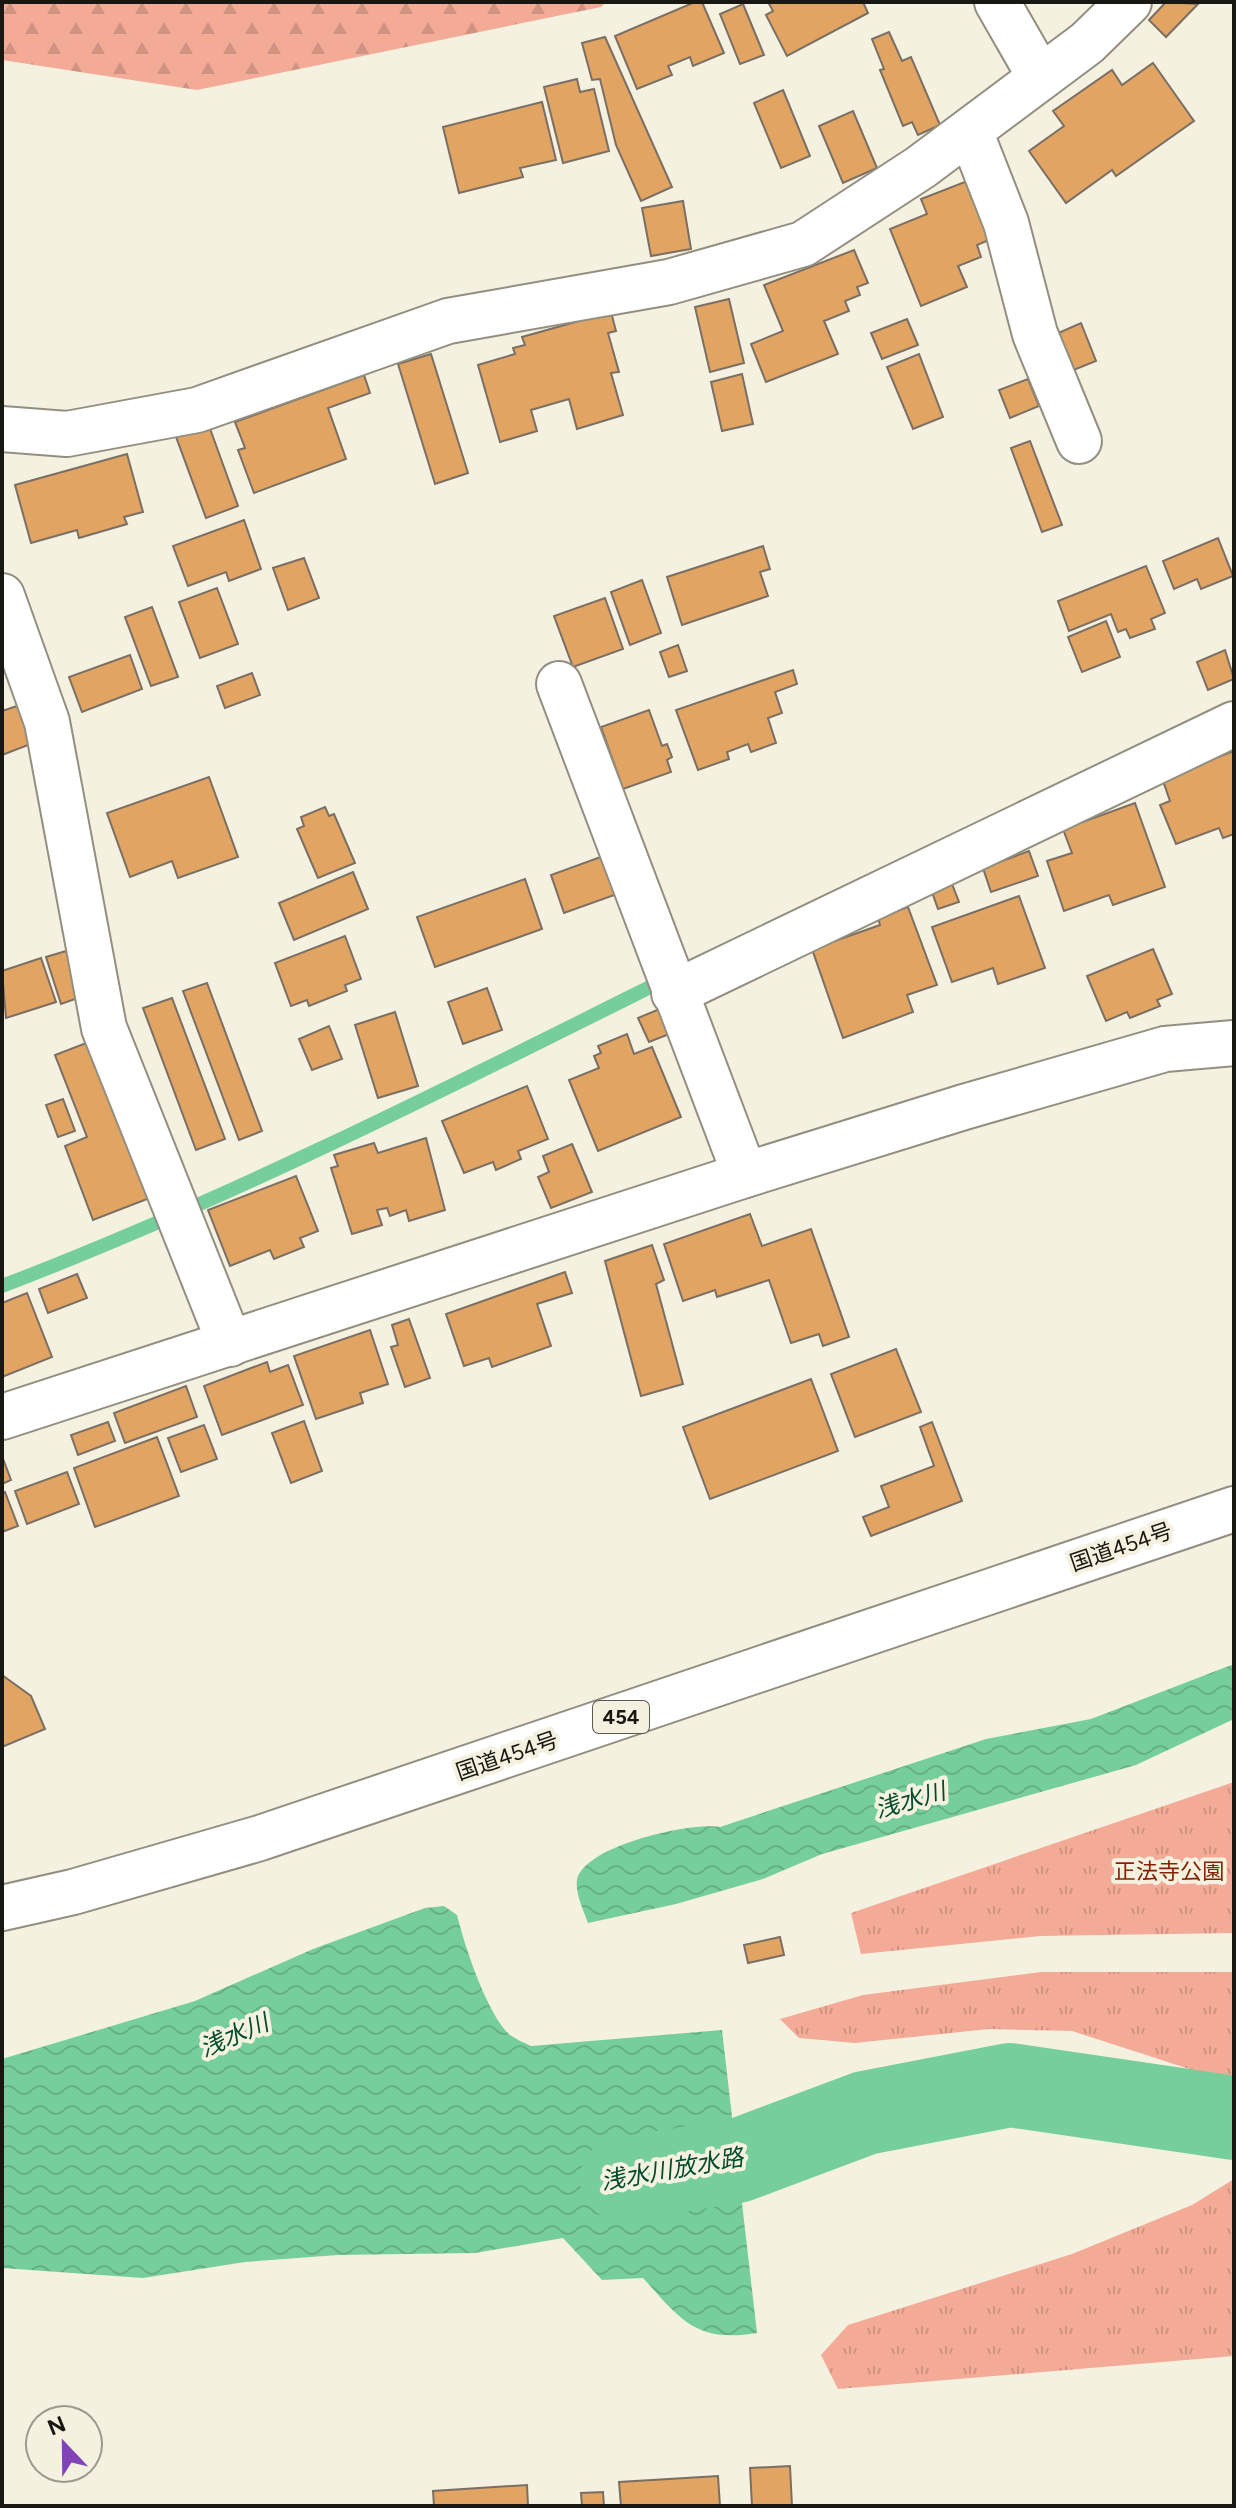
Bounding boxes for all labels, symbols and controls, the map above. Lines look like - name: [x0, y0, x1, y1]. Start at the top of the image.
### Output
- street label: 国道454号: [1066, 1517, 1176, 1577]
- road number: 454: [593, 1701, 649, 1733]
- street label: 国道454号: [452, 1726, 562, 1786]
- water label: 浅水川: [871, 1775, 951, 1824]
- park label: 正法寺公園: [1114, 1858, 1224, 1885]
- water label: 浅水川: [195, 2006, 276, 2062]
- water label: 浅水川放水路: [599, 2142, 747, 2196]
- north arrow: [24, 2404, 104, 2484]
- text: N: [44, 2410, 70, 2442]

